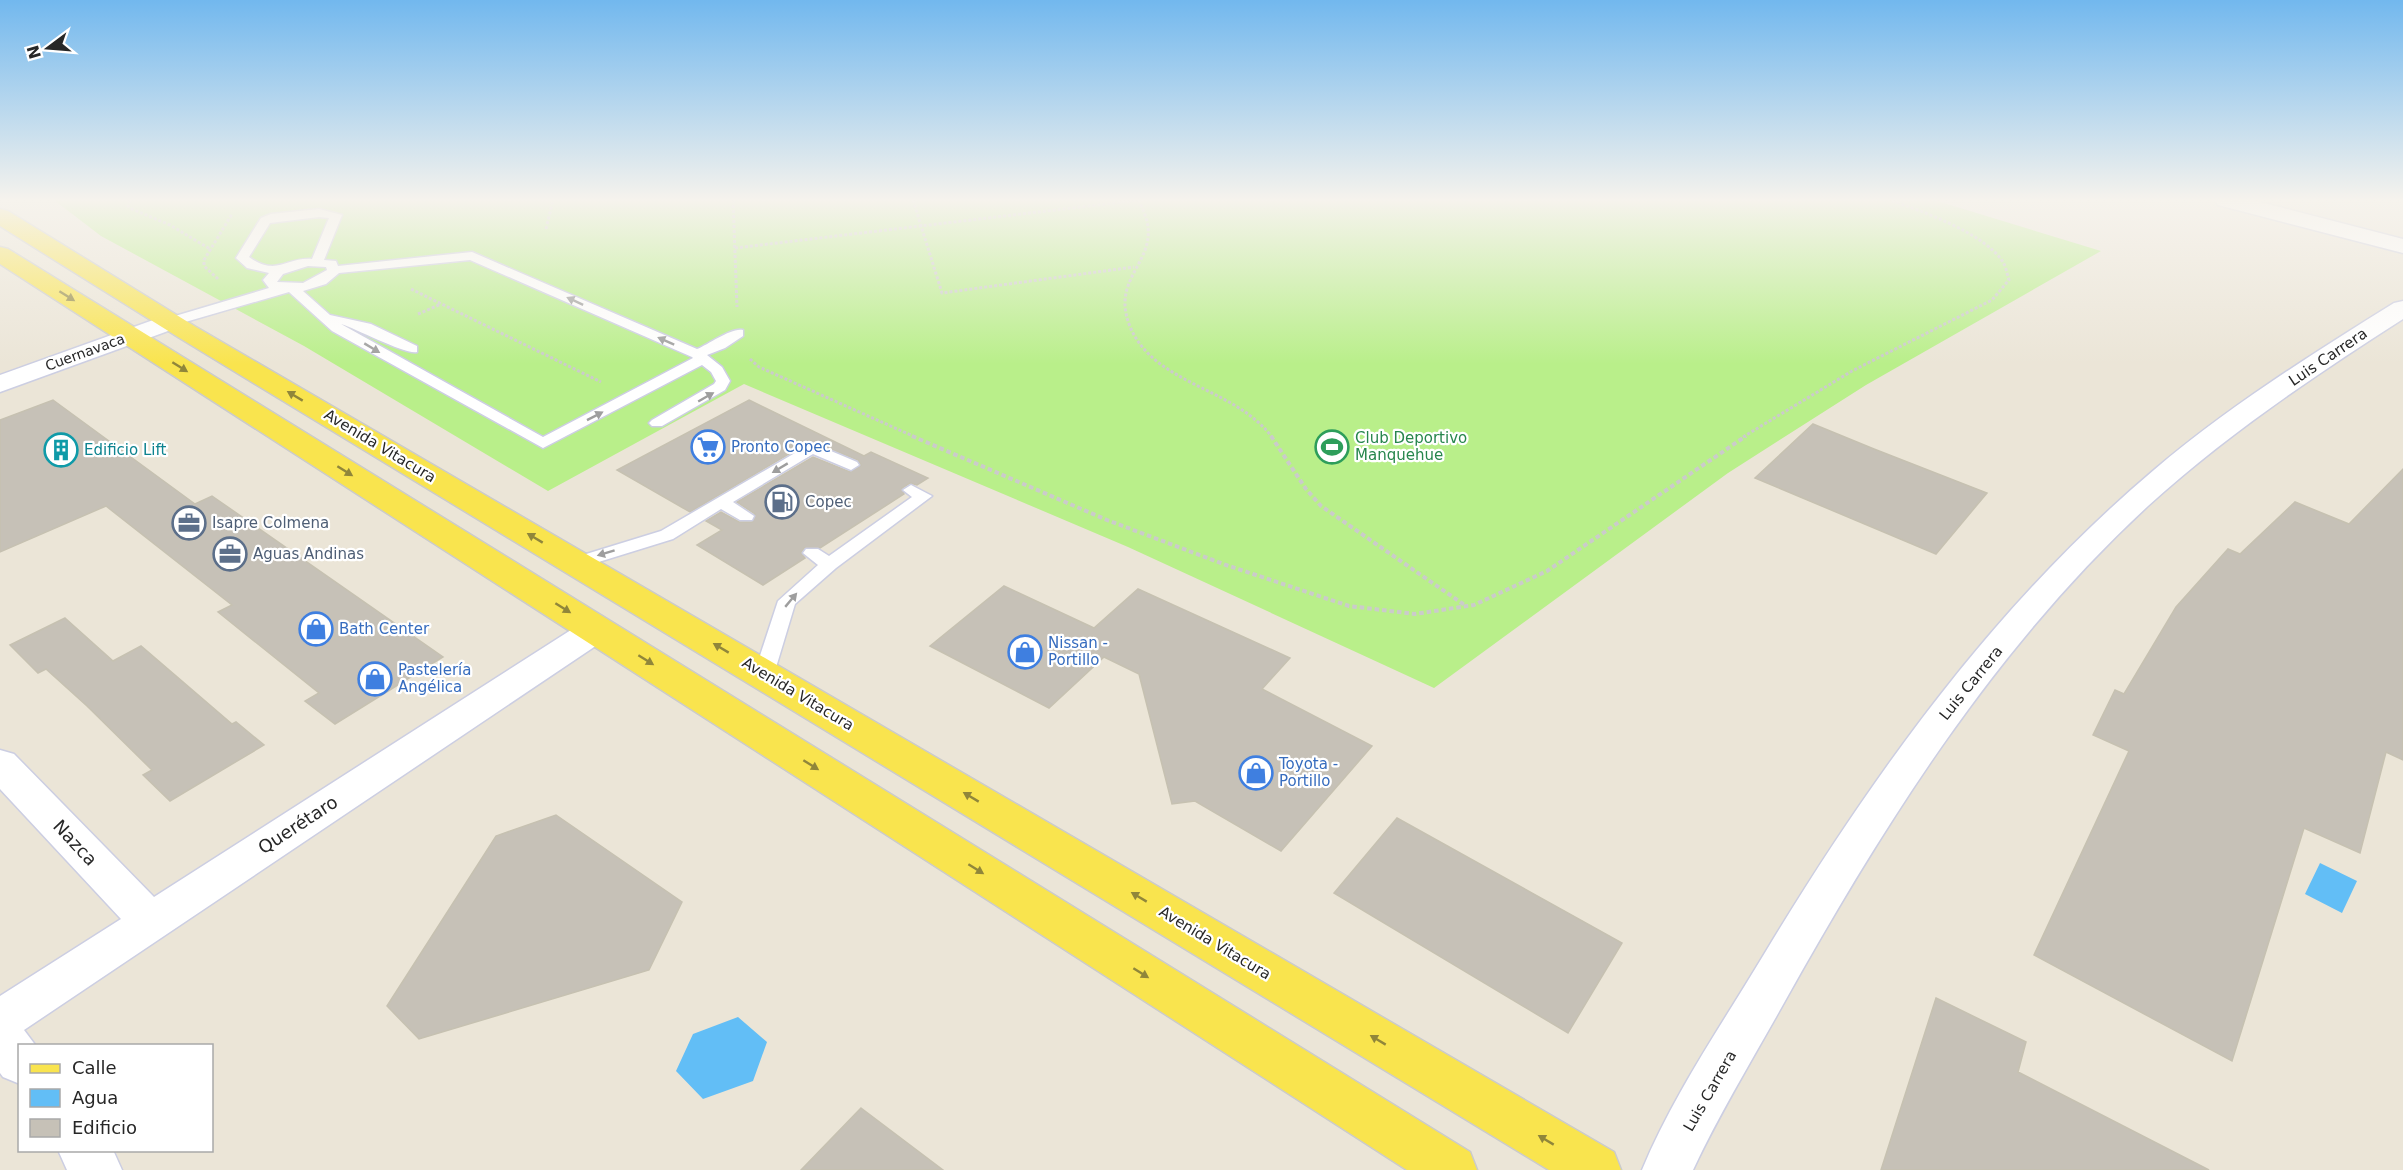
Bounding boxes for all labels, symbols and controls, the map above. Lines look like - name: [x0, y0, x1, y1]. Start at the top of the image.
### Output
- north arrow: [18, 18, 78, 78]
- text: N: [23, 43, 45, 61]
- one-way arrow: [59, 291, 75, 302]
- one-way arrow: [567, 296, 584, 305]
- street label: Luis Carrera: [2286, 324, 2370, 390]
- street label: Cuernavaca: [43, 330, 127, 374]
- one-way arrow: [657, 336, 675, 346]
- one-way arrow: [364, 343, 381, 353]
- one-way arrow: [172, 361, 188, 372]
- one-way arrow: [287, 390, 303, 401]
- one-way arrow: [698, 391, 714, 402]
- street label: Avenida Vitacura: [321, 406, 439, 486]
- one-way arrow: [587, 411, 604, 421]
- supermarket icon: Pronto Copec: [690, 429, 726, 465]
- sports icon: Club Deportivo Manquehue: [1314, 429, 1350, 465]
- place label: Club Deportivo Manquehue: [1355, 429, 1467, 464]
- building icon: Edificio Lift: [43, 432, 79, 468]
- place label: Pronto Copec: [731, 438, 831, 456]
- place label: Edificio Lift: [84, 441, 167, 459]
- one-way arrow: [772, 462, 788, 473]
- one-way arrow: [337, 465, 353, 476]
- fuel station icon: Copec: [764, 484, 800, 520]
- place label: Copec: [805, 493, 852, 511]
- office icon: Isapre Colmena: [171, 505, 207, 541]
- place label: Isapre Colmena: [212, 514, 329, 532]
- one-way arrow: [527, 533, 543, 544]
- office icon: Aguas Andinas: [212, 536, 248, 572]
- place label: Aguas Andinas: [253, 545, 364, 563]
- one-way arrow: [597, 549, 615, 559]
- one-way arrow: [784, 592, 797, 608]
- one-way arrow: [555, 603, 572, 614]
- shop icon: Bath Center: [298, 611, 334, 647]
- place label: Bath Center: [339, 620, 430, 638]
- shop icon: Nissan - Portillo: [1007, 634, 1043, 670]
- place label: Nissan - Portillo: [1048, 634, 1108, 669]
- street label: Luis Carrera: [1936, 642, 2006, 724]
- one-way arrow: [713, 643, 729, 654]
- street label: Avenida Vitacura: [739, 654, 857, 734]
- one-way arrow: [638, 655, 654, 666]
- shop icon: Pastelería Angélica: [357, 661, 393, 697]
- place label: Pastelería Angélica: [398, 661, 471, 696]
- shop icon: Toyota - Portillo: [1238, 755, 1274, 791]
- place label: Toyota - Portillo: [1278, 755, 1338, 790]
- one-way arrow: [803, 759, 819, 770]
- street label: Querétaro: [254, 791, 342, 858]
- one-way arrow: [962, 792, 979, 802]
- street label: Nazca: [49, 815, 102, 870]
- one-way arrow: [968, 863, 984, 874]
- one-way arrow: [1130, 892, 1147, 902]
- street label: Avenida Vitacura: [1156, 903, 1274, 983]
- one-way arrow: [1133, 967, 1149, 978]
- one-way arrow: [1369, 1035, 1386, 1045]
- legend: [18, 1044, 213, 1152]
- street label: Luis Carrera: [1680, 1047, 1740, 1135]
- text: Calle: [72, 1057, 117, 1078]
- text: Agua: [72, 1087, 118, 1108]
- text: Edificio: [72, 1117, 137, 1138]
- one-way arrow: [1537, 1135, 1554, 1145]

